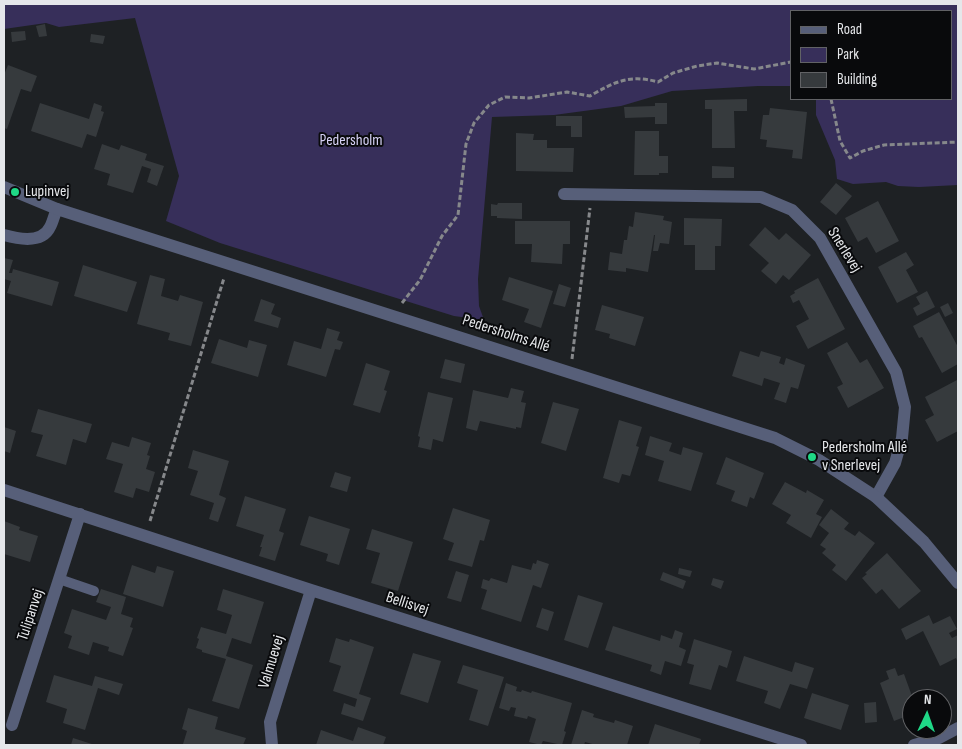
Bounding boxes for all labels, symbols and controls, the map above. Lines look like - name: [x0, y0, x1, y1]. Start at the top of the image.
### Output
- legend: [790, 10, 952, 100]
- text: Road: [837, 20, 862, 39]
- text: Park: [837, 45, 859, 64]
- text: Building: [837, 70, 877, 89]
- park label: Pedersholm: [319, 131, 383, 151]
- place label: Lupinvej: [25, 182, 69, 202]
- marker: Lupinvej: [9, 186, 21, 198]
- street label: Snerlevej: [823, 224, 865, 276]
- street label: Pedersholms Allé: [460, 311, 552, 357]
- place label: Pedersholm Allé v Snerlevej: [822, 438, 907, 476]
- marker: Pedersholm Allé v Snerlevej: [806, 451, 818, 463]
- street label: Tulipanvej: [14, 587, 48, 643]
- street label: Bellisvej: [383, 588, 431, 620]
- street label: Valmuevej: [255, 633, 289, 691]
- north arrow: [902, 689, 952, 739]
- text: N: [924, 691, 932, 708]

